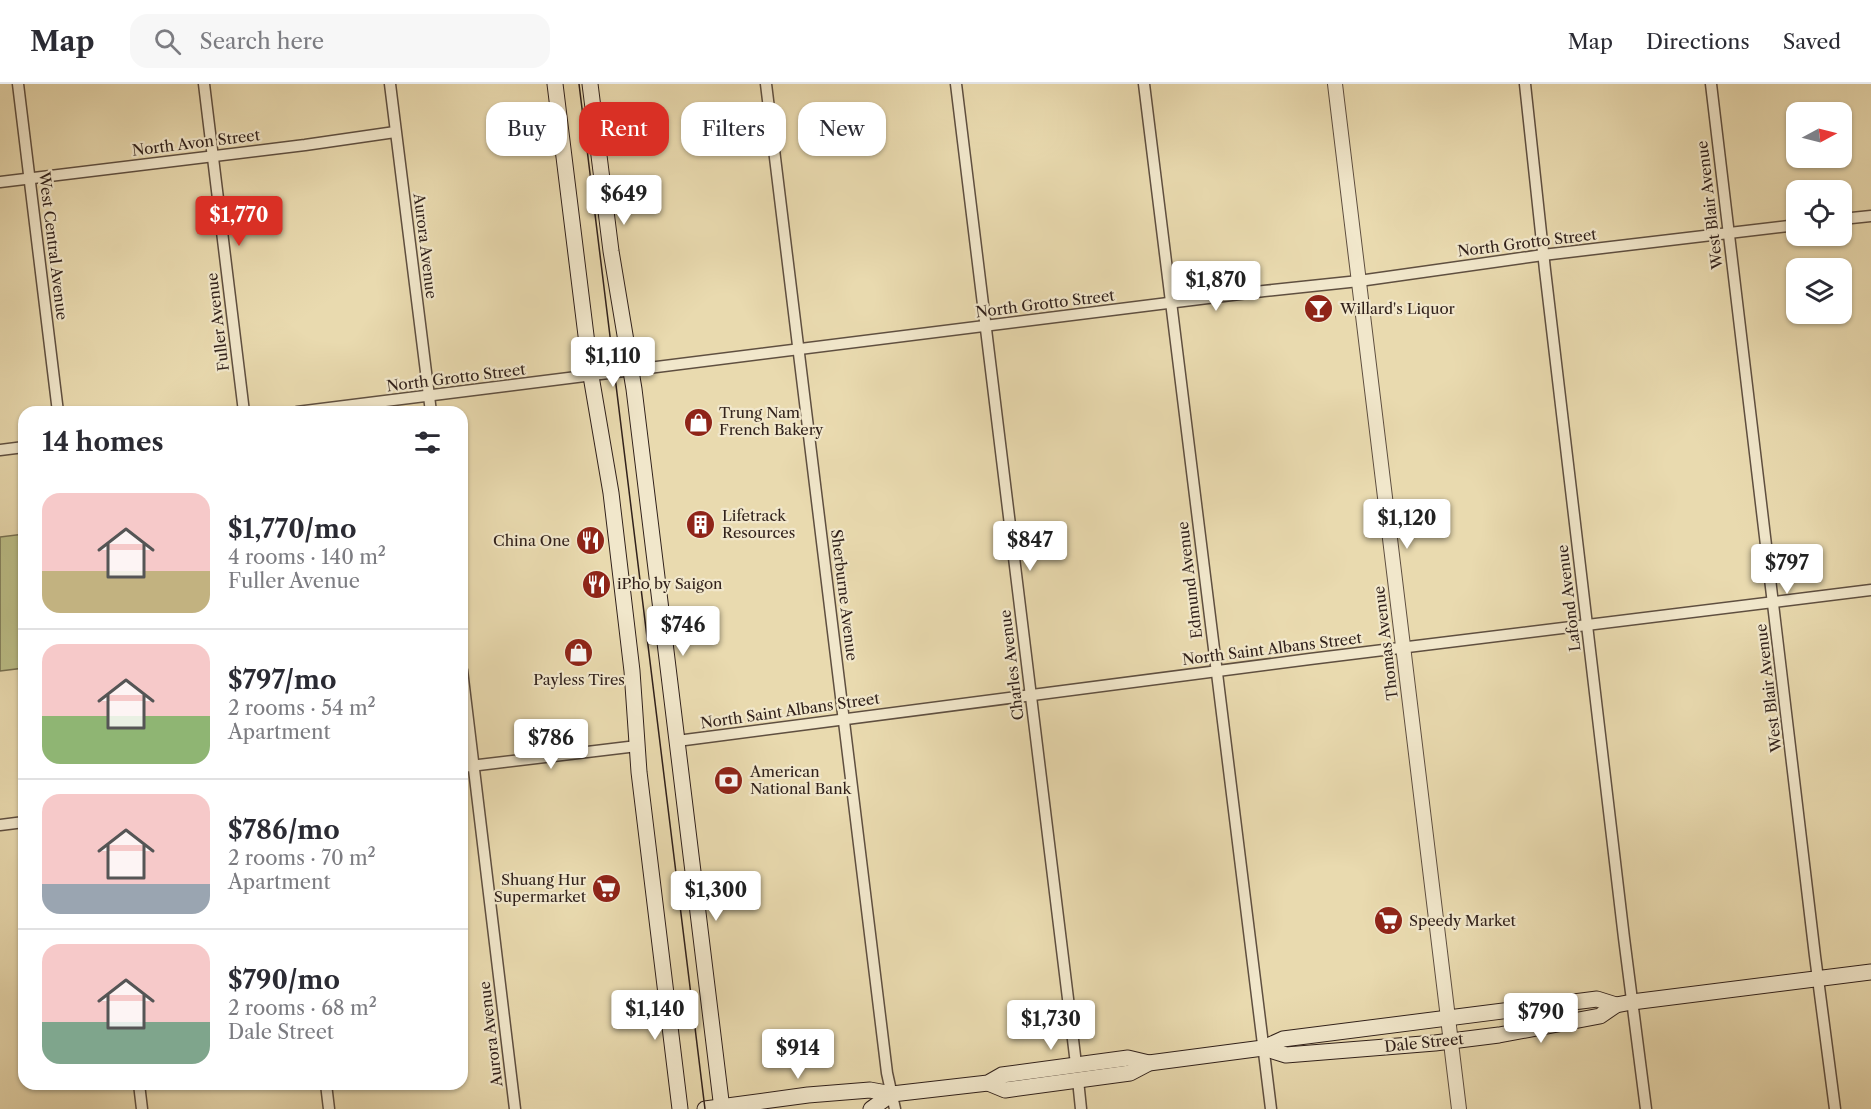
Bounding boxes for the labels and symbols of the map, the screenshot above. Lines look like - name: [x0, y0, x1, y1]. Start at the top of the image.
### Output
- north arrow: [1786, 102, 1852, 168]
- street label: North Avon Street: [131, 125, 262, 160]
- street label: West Blair Avenue: [1692, 140, 1727, 271]
- street label: West Central Avenue: [35, 170, 72, 321]
- pin: $649: [588, 175, 660, 226]
- street label: Aurora Avenue: [409, 191, 441, 300]
- pin: $1,770: [190, 196, 288, 247]
- street label: North Grotto Street: [1456, 224, 1598, 260]
- pin: $1,870: [1167, 261, 1265, 312]
- street label: Fuller Avenue: [202, 272, 233, 372]
- street label: North Grotto Street: [974, 285, 1116, 321]
- bar icon: Willard's Liquor: [1303, 293, 1335, 325]
- place label: Willard's Liquor: [1339, 299, 1456, 318]
- pin: $1,110: [564, 337, 662, 388]
- street label: North Grotto Street: [385, 359, 527, 395]
- place label: Trung Nam French Bakery: [719, 403, 824, 439]
- shop icon: Trung Nam French Bakery: [682, 406, 714, 438]
- pin: $1,120: [1358, 499, 1456, 550]
- place label: Lifetrack Resources: [722, 506, 795, 542]
- building icon: Lifetrack Resources: [685, 509, 717, 541]
- street label: Edmund Avenue: [1173, 520, 1206, 640]
- pin: $847: [994, 521, 1066, 572]
- restaurant icon: China One: [575, 525, 607, 557]
- street label: Sherburne Avenue: [827, 528, 862, 662]
- place label: China One: [493, 531, 570, 550]
- street label: Lafond Avenue: [1553, 544, 1584, 652]
- pin: $797: [1751, 544, 1823, 595]
- restaurant icon: iPho by Saigon: [580, 568, 612, 600]
- place label: iPho by Saigon: [617, 574, 723, 593]
- street label: Thomas Avenue: [1369, 585, 1402, 701]
- pin: $746: [647, 606, 719, 657]
- street label: Charles Avenue: [995, 609, 1028, 721]
- street label: West Blair Avenue: [1751, 623, 1786, 754]
- street label: North Saint Albans Street: [1181, 628, 1363, 669]
- shop icon: Payless Tires: [563, 637, 595, 669]
- place label: Payless Tires: [533, 670, 625, 689]
- street label: North Saint Albans Street: [699, 688, 881, 732]
- pin: $786: [515, 719, 587, 770]
- place label: American National Bank: [749, 762, 853, 798]
- bank icon: American National Bank: [713, 765, 745, 797]
- place label: Shuang Hur Supermarket: [494, 870, 587, 906]
- pin: $1,300: [667, 871, 765, 922]
- supermarket icon: Shuang Hur Supermarket: [591, 873, 623, 905]
- supermarket icon: Speedy Market: [1372, 905, 1404, 937]
- place label: Speedy Market: [1409, 911, 1517, 930]
- street label: Aurora Avenue: [475, 980, 507, 1089]
- pin: $1,140: [606, 990, 704, 1041]
- pin: $790: [1505, 993, 1577, 1044]
- pin: $1,730: [1002, 1000, 1100, 1051]
- pin: $914: [762, 1029, 834, 1080]
- street label: Dale Street: [1383, 1029, 1465, 1056]

